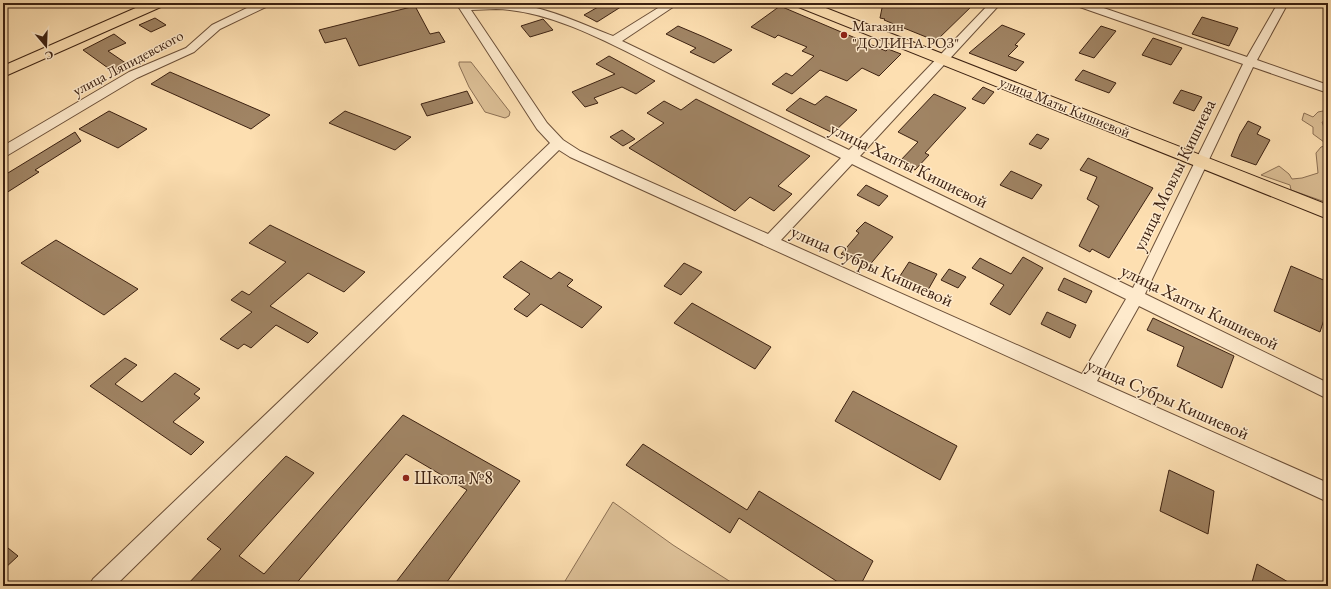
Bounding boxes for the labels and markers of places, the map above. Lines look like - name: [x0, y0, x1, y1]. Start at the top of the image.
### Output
- place label: Магазин "ДОЛИНА РОЗ": [852, 16, 959, 52]
- marker: Магазин "ДОЛИНА РОЗ": [839, 30, 849, 40]
- place label: Школа №8: [414, 466, 493, 489]
- marker: Школа №8: [401, 473, 411, 483]

